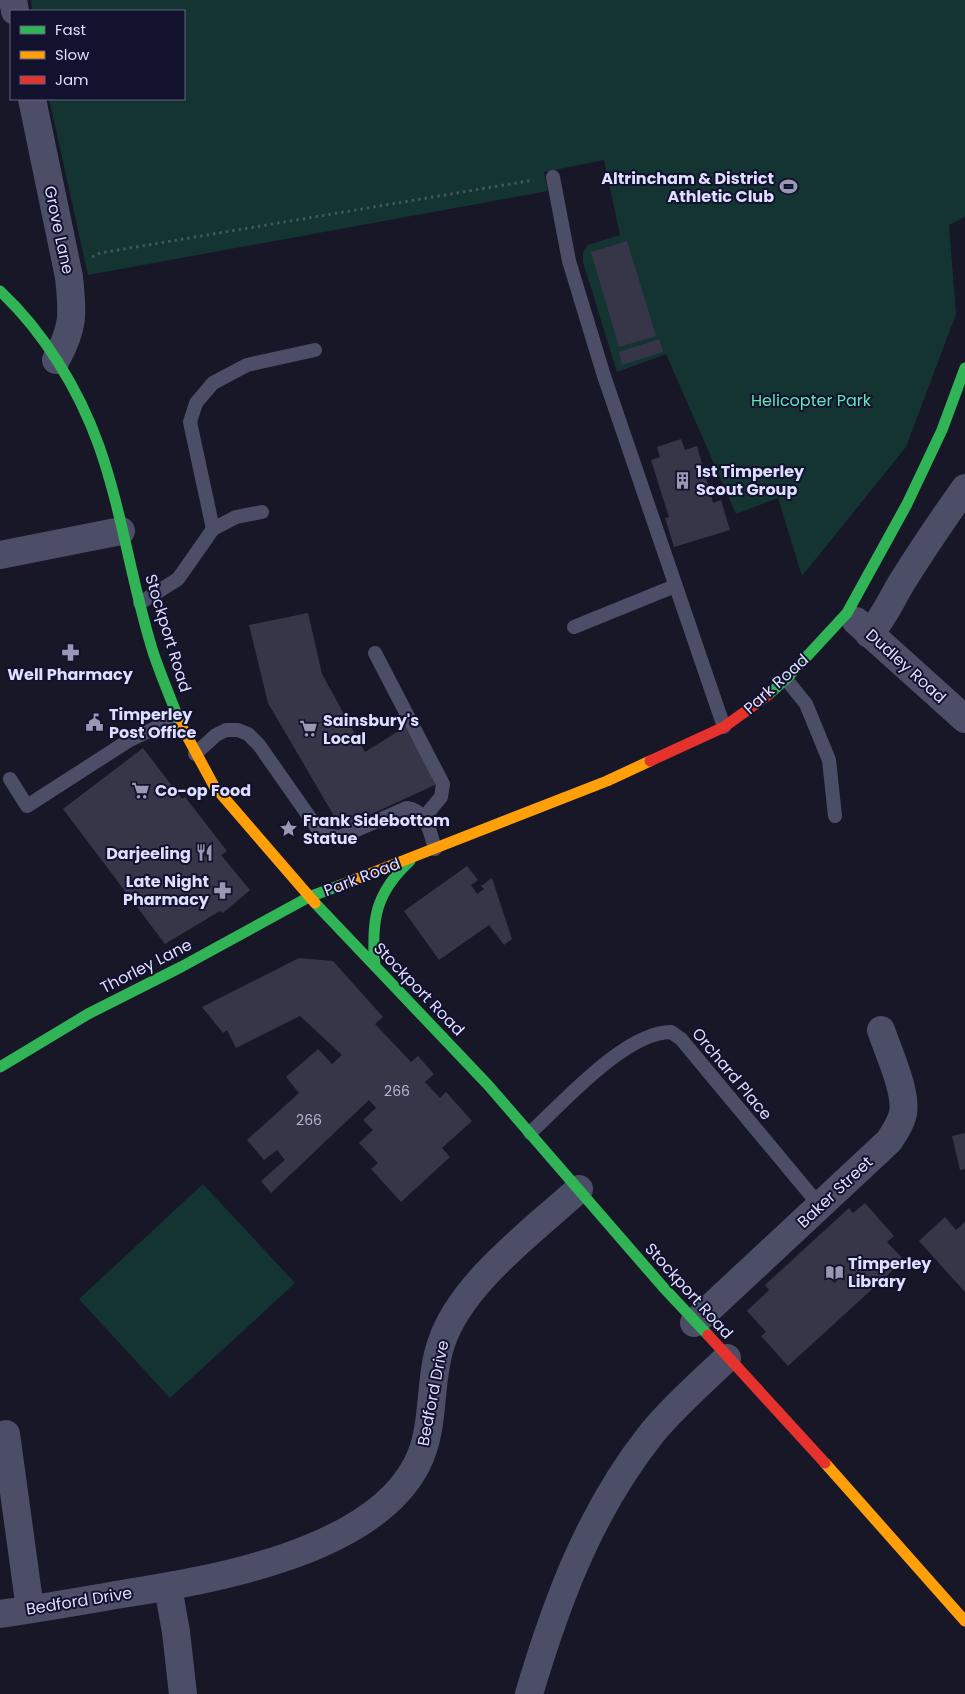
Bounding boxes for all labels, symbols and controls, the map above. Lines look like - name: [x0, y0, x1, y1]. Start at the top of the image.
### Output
- legend: [10, 10, 185, 100]
- text: Fast: [55, 19, 86, 40]
- text: Slow: [55, 44, 90, 65]
- text: Jam: [55, 69, 89, 90]
- place label: Altrincham & District Athletic Club: [601, 167, 774, 208]
- sports icon: Altrincham & District Athletic Club: [778, 177, 798, 197]
- street label: Grove Lane: [38, 184, 80, 276]
- park label: Helicopter Park: [751, 389, 872, 412]
- place label: 1st Timperley Scout Group: [696, 460, 805, 501]
- building icon: 1st Timperley Scout Group: [672, 470, 692, 490]
- street label: Stockport Road: [139, 571, 197, 695]
- street label: Dudley Road: [861, 624, 951, 708]
- pharmacy icon: Well Pharmacy: [60, 643, 80, 663]
- street label: Park Road: [739, 649, 813, 719]
- place label: Well Pharmacy: [7, 663, 134, 686]
- place label: Timperley Post Office: [109, 703, 196, 744]
- place label: Sainsbury's Local: [323, 709, 419, 750]
- public building icon: Timperley Post Office: [85, 713, 105, 733]
- supermarket icon: Sainsbury's Local: [299, 719, 319, 739]
- place label: Co-op Food: [155, 779, 251, 802]
- supermarket icon: Co-op Food: [131, 780, 151, 800]
- place label: Frank Sidebottom Statue: [303, 809, 450, 850]
- place icon: Frank Sidebottom Statue: [279, 819, 299, 839]
- place label: Darjeeling: [106, 842, 191, 865]
- restaurant icon: Darjeeling: [195, 843, 215, 863]
- street label: Park Road: [320, 852, 404, 902]
- place label: Late Night Pharmacy: [123, 870, 210, 911]
- pharmacy icon: Late Night Pharmacy: [213, 880, 233, 900]
- street label: Thorley Lane: [96, 933, 196, 999]
- street label: Stockport Road: [368, 937, 470, 1041]
- street label: Orchard Place: [687, 1023, 778, 1125]
- house number: 266: [384, 1081, 410, 1101]
- house number: 266: [296, 1110, 322, 1130]
- street label: Baker Street: [792, 1151, 878, 1233]
- street label: Stockport Road: [640, 1238, 738, 1344]
- place label: Timperley Library: [848, 1252, 932, 1293]
- library icon: Timperley Library: [824, 1262, 844, 1282]
- street label: Bedford Drive: [411, 1338, 455, 1448]
- street label: Bedford Drive: [24, 1581, 134, 1621]

